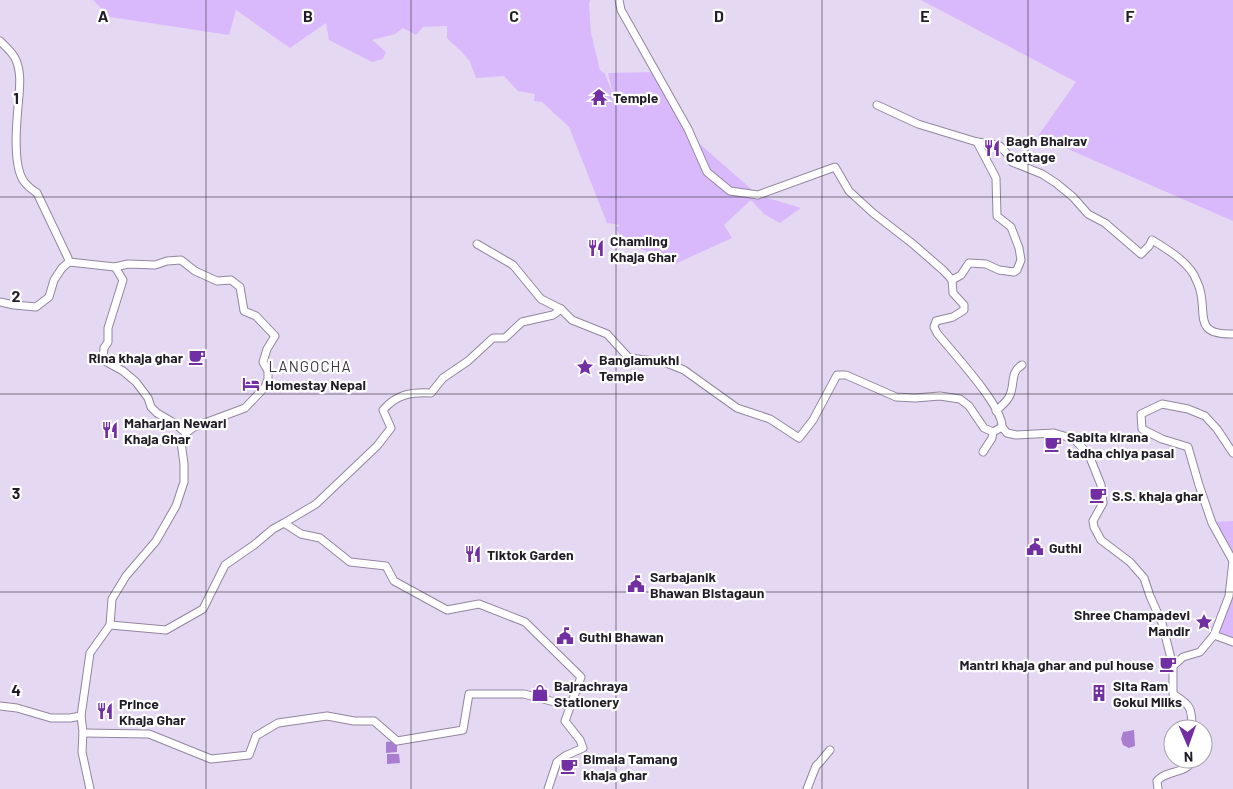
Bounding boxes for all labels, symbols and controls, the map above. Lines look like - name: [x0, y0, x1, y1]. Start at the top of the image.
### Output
- text: A: [98, 6, 109, 25]
- text: B: [303, 6, 313, 25]
- text: C: [509, 6, 519, 25]
- text: D: [714, 6, 724, 25]
- text: E: [920, 6, 930, 25]
- text: F: [1126, 6, 1135, 25]
- temple icon: Temple: [589, 87, 609, 107]
- text: 1: [13, 88, 19, 107]
- place label: Temple: [613, 89, 659, 106]
- place label: Bagh Bhairav Cottage: [1006, 132, 1087, 165]
- restaurant icon: Bagh Bhairav Cottage: [982, 138, 1002, 158]
- place label: Chamling Khaja Ghar: [610, 232, 677, 265]
- restaurant icon: Chamling Khaja Ghar: [586, 238, 606, 258]
- text: 2: [12, 286, 21, 305]
- cafe icon: Rina khaja ghar: [187, 347, 207, 367]
- place label: Rina khaja ghar: [89, 349, 184, 366]
- place label: Banglamukhi Temple: [599, 351, 679, 384]
- district label: LANGOCHA: [268, 357, 352, 375]
- place icon: Banglamukhi Temple: [575, 357, 595, 377]
- hotel icon: Homestay Nepal: [241, 374, 261, 394]
- place label: Homestay Nepal: [265, 376, 366, 393]
- place label: Maharjan Newari Khaja Ghar: [124, 414, 227, 447]
- restaurant icon: Maharjan Newari Khaja Ghar: [100, 420, 120, 440]
- place label: Sabita kirana tadha chiya pasal: [1067, 428, 1174, 461]
- cafe icon: Sabita kirana tadha chiya pasal: [1043, 434, 1063, 454]
- text: 3: [12, 483, 20, 502]
- cafe icon: S.S. khaja ghar: [1088, 485, 1108, 505]
- place label: S.S. khaja ghar: [1112, 487, 1204, 504]
- public building icon: Guthi: [1025, 537, 1045, 557]
- place label: Guthi: [1049, 539, 1082, 556]
- restaurant icon: Tiktok Garden: [463, 544, 483, 564]
- place label: Tiktok Garden: [487, 546, 574, 563]
- place label: Sarbajanik Bhawan Bistagaun: [650, 568, 764, 601]
- public building icon: Sarbajanik Bhawan Bistagaun: [626, 574, 646, 594]
- place label: Shree Champadevi Mandir: [1074, 606, 1191, 639]
- place icon: Shree Champadevi Mandir: [1194, 612, 1214, 632]
- public building icon: Guthi Bhawan: [555, 626, 575, 646]
- place label: Guthi Bhawan: [579, 628, 664, 645]
- cafe icon: Mantri khaja ghar and pul house: [1158, 654, 1178, 674]
- place label: Mantri khaja ghar and pul house: [959, 656, 1154, 673]
- place label: Bajrachraya Stationery: [554, 677, 628, 710]
- place label: Sita Ram Gokul Milks: [1113, 677, 1182, 710]
- text: 4: [11, 680, 21, 699]
- shop icon: Bajrachraya Stationery: [530, 683, 550, 703]
- building icon: Sita Ram Gokul Milks: [1089, 683, 1109, 703]
- place label: Prince Khaja Ghar: [119, 695, 186, 728]
- restaurant icon: Prince Khaja Ghar: [95, 701, 115, 721]
- north arrow: [1163, 719, 1213, 769]
- text: N: [1184, 749, 1193, 766]
- place label: Bimala Tamang khaja ghar: [583, 750, 678, 783]
- cafe icon: Bimala Tamang khaja ghar: [559, 756, 579, 776]

